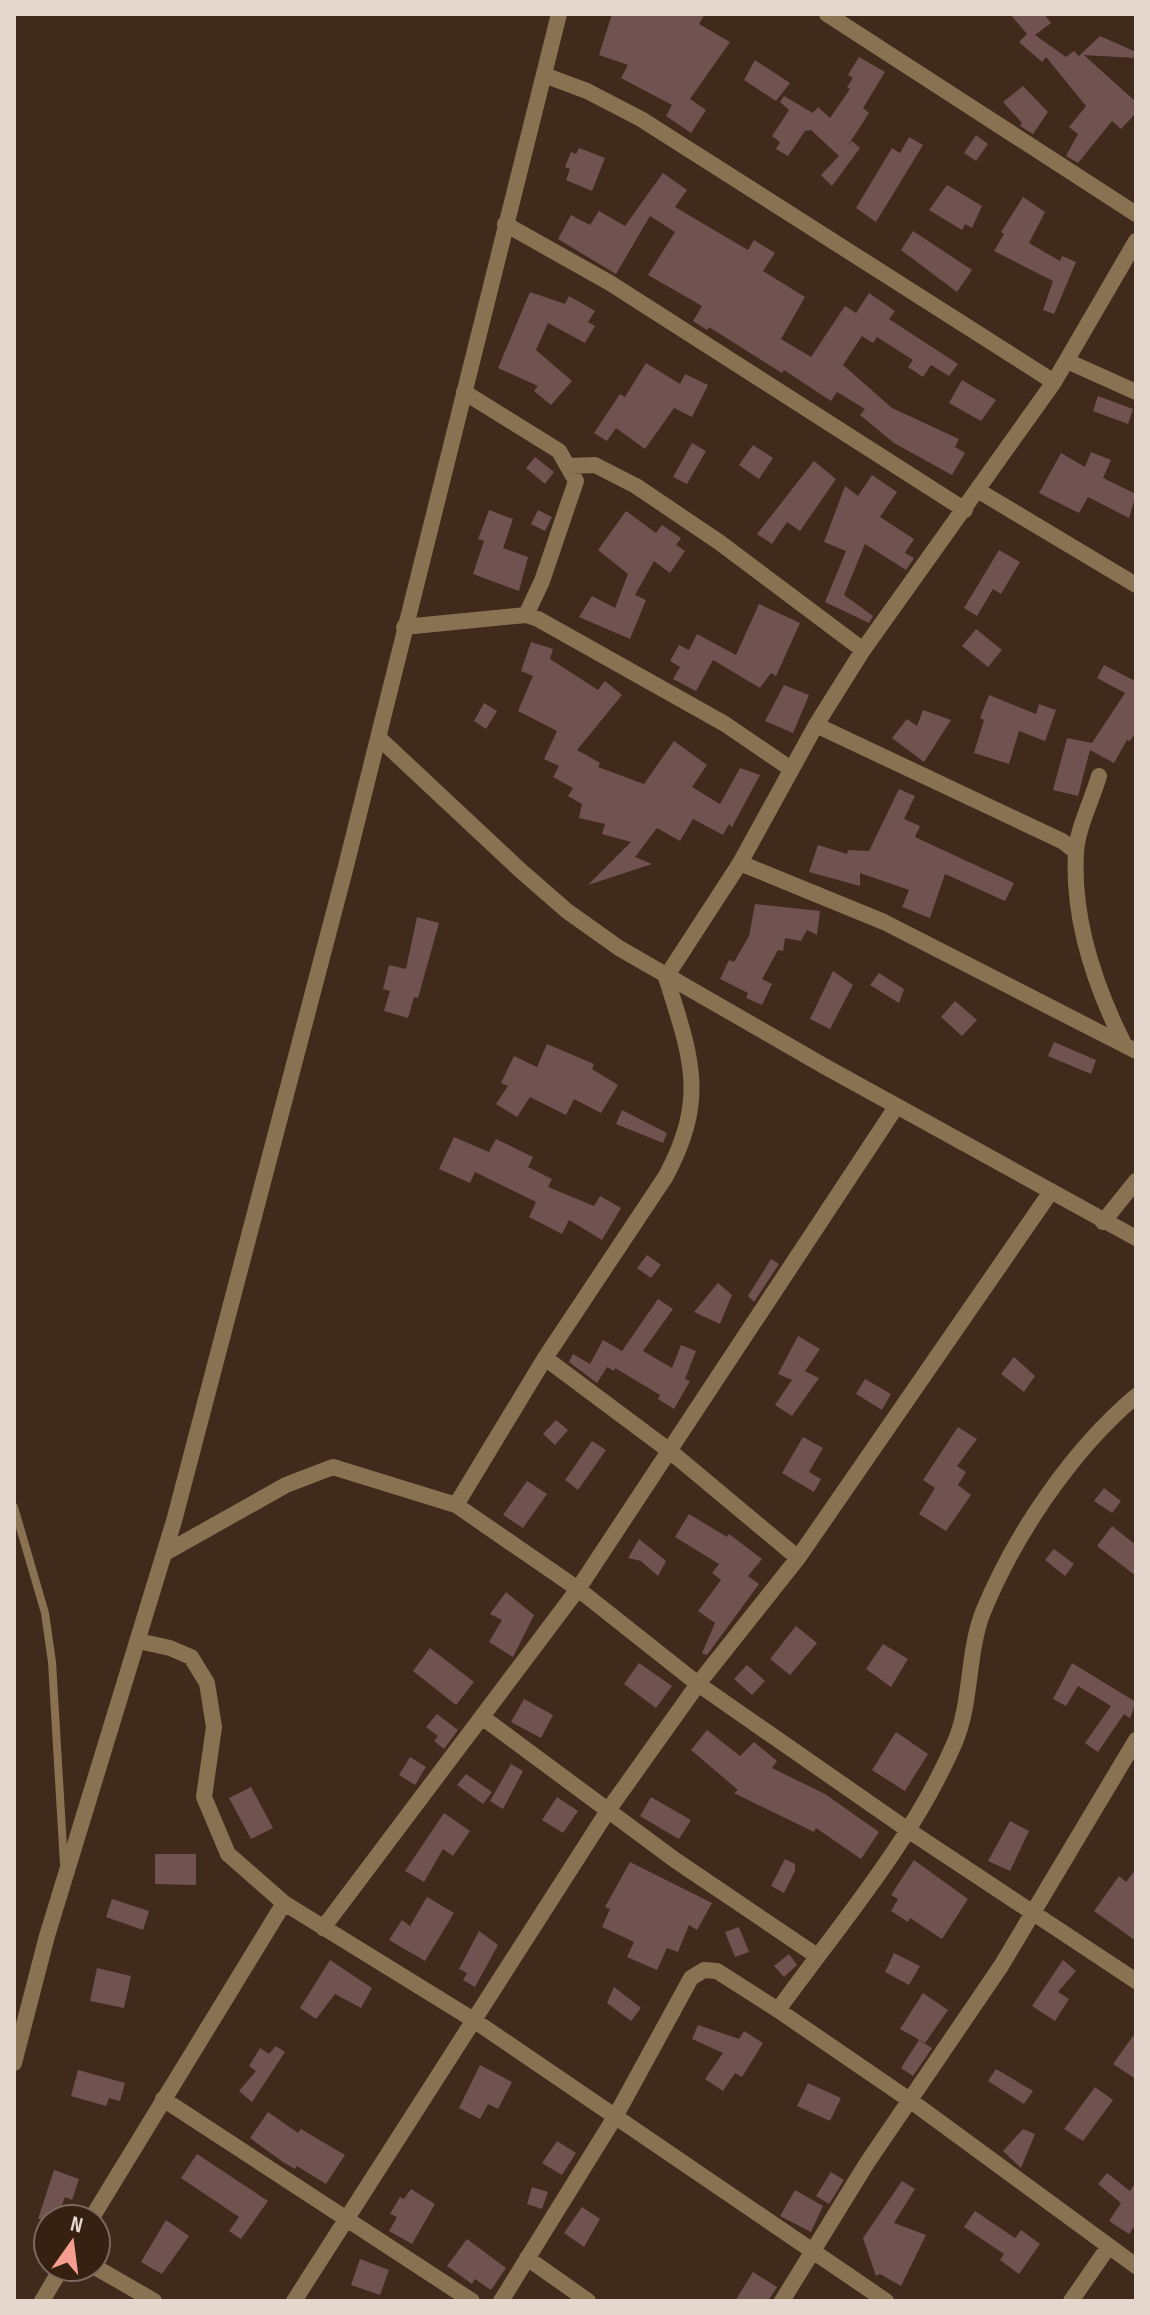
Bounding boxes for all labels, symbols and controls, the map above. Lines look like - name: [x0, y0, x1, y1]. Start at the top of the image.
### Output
- north arrow: [32, 2203, 112, 2283]
- text: N: [68, 2211, 85, 2240]

